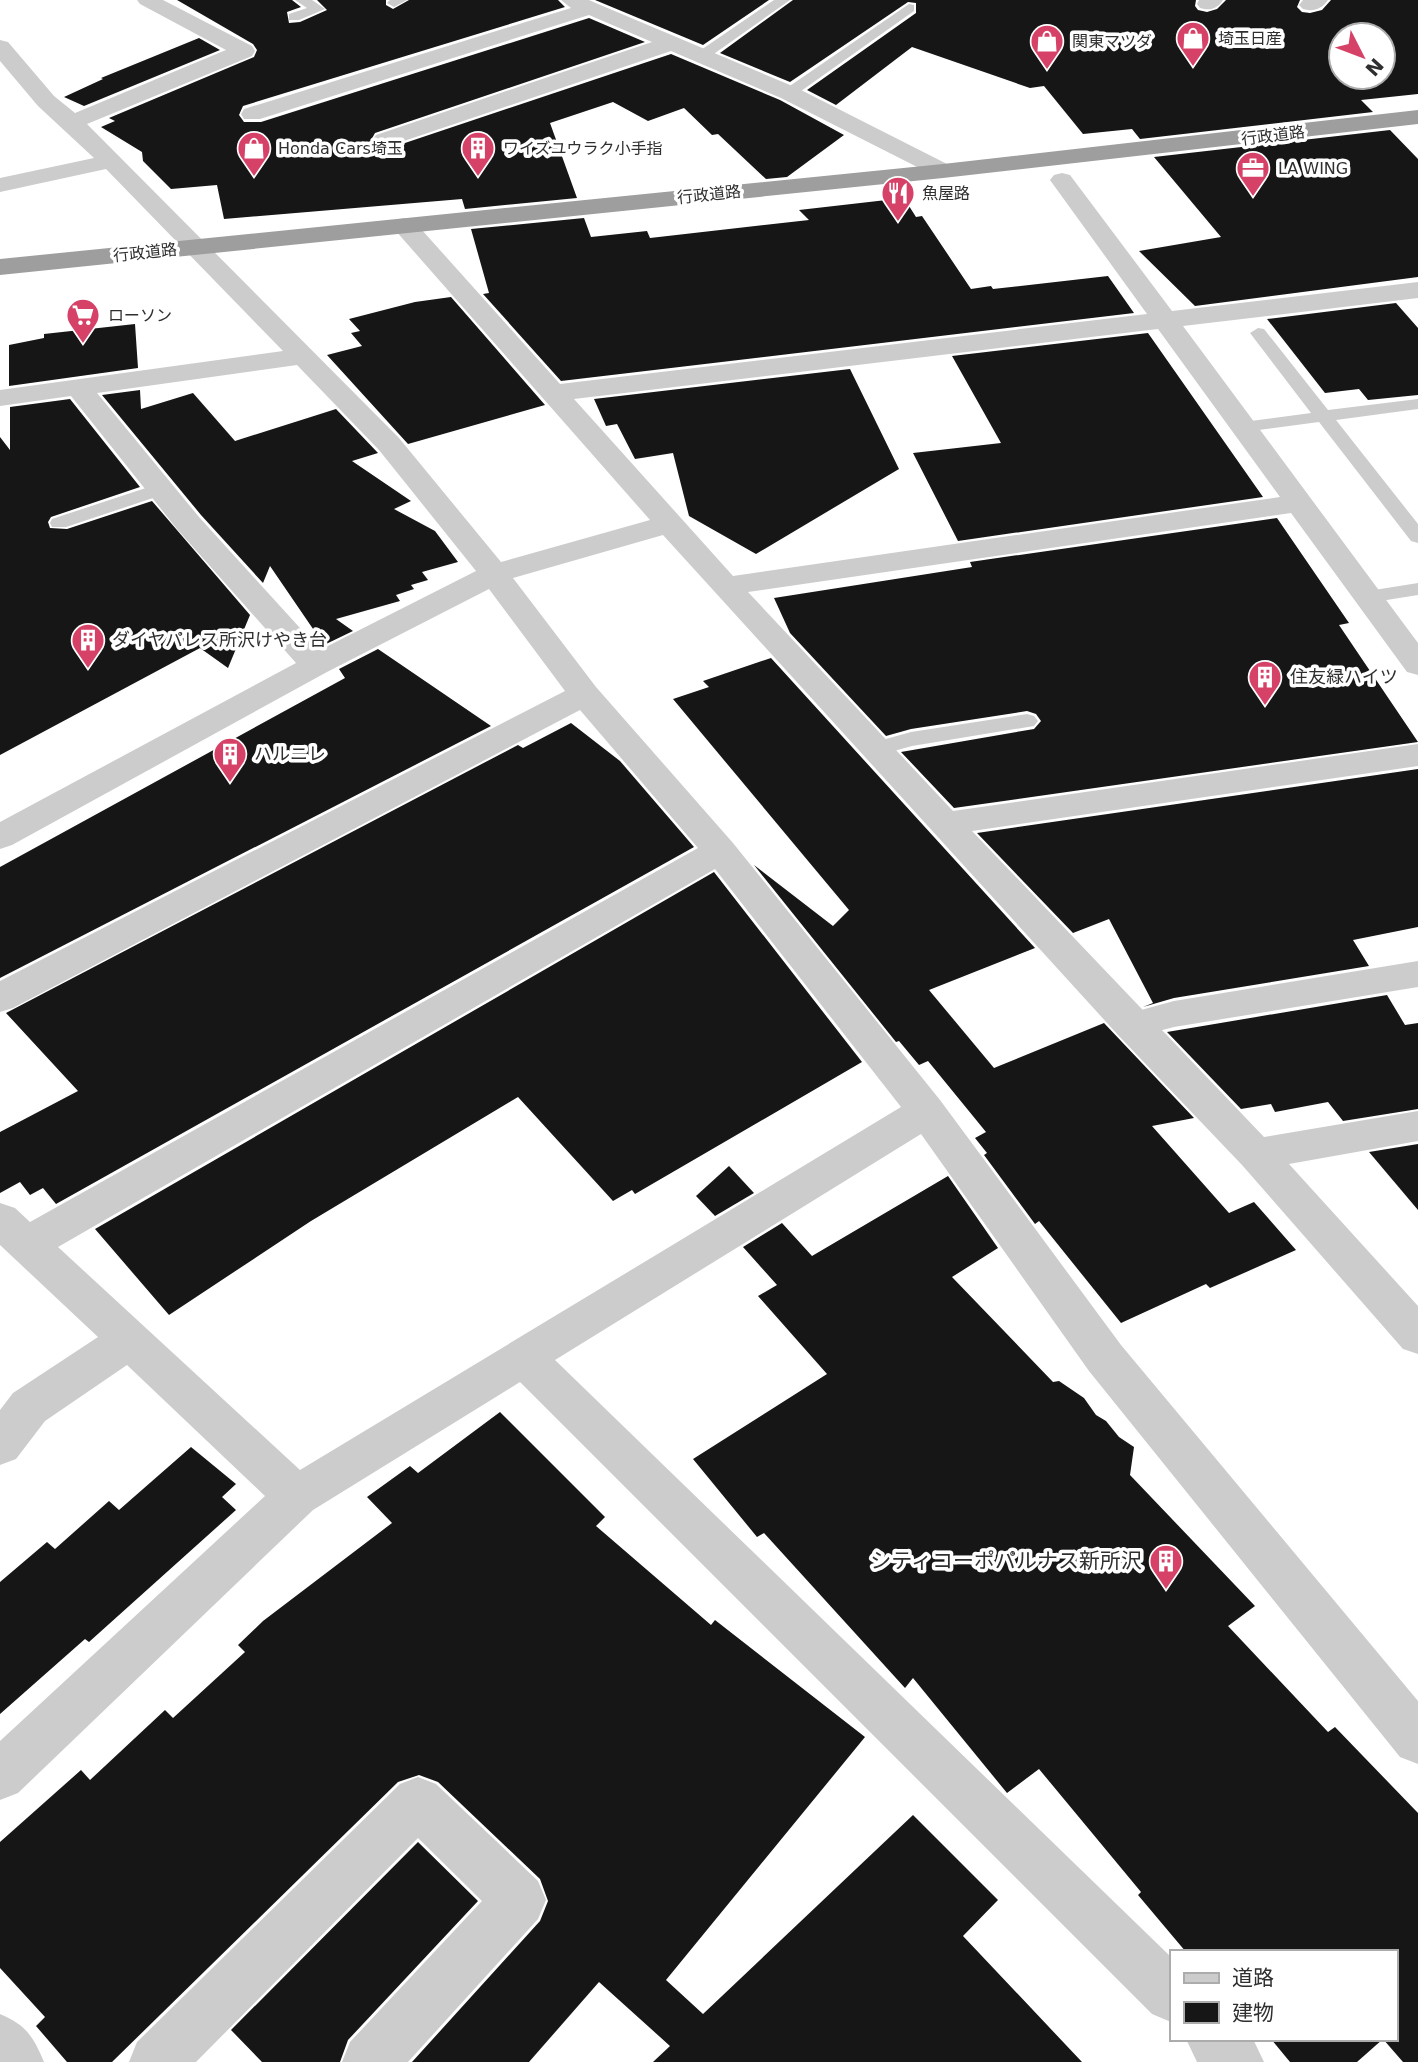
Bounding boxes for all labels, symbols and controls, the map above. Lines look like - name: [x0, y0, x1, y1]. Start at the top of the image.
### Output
- shop icon: 埼玉日産: [1174, 19, 1212, 68]
- north arrow: [1327, 21, 1397, 91]
- shop icon: 関東マツダ: [1028, 22, 1066, 71]
- place label: 埼玉日産: [1218, 29, 1282, 48]
- place label: 関東マツダ: [1072, 32, 1152, 51]
- text: N: [1361, 54, 1388, 81]
- street label: 行政道路: [1240, 122, 1306, 149]
- shop icon: Honda Cars埼玉: [235, 129, 273, 178]
- building icon: ワイズユウラク小手指: [459, 129, 497, 178]
- place label: Honda Cars埼玉: [278, 139, 403, 158]
- place label: ワイズユウラク小手指: [503, 139, 663, 158]
- office icon: LA WING: [1234, 149, 1272, 198]
- place label: LA WING: [1278, 159, 1348, 178]
- restaurant icon: 魚屋路: [879, 174, 917, 223]
- street label: 行政道路: [676, 182, 742, 207]
- place label: 魚屋路: [922, 184, 970, 203]
- street label: 行政道路: [112, 240, 178, 265]
- supermarket icon: ローソン: [64, 296, 102, 345]
- place label: ローソン: [108, 306, 172, 325]
- building icon: ダイヤパレス所沢けやき台: [69, 621, 107, 670]
- place label: ダイヤパレス所沢けやき台: [112, 629, 327, 650]
- building icon: 住友緑ハイツ: [1246, 658, 1284, 707]
- place label: 住友緑ハイツ: [1290, 666, 1398, 687]
- building icon: ハルニレ: [211, 735, 249, 784]
- place label: ハルニレ: [254, 743, 326, 764]
- building icon: シティコーポパルナス新所沢: [1147, 1542, 1185, 1591]
- place label: シティコーポパルナス新所沢: [870, 1549, 1142, 1573]
- legend: [1170, 1950, 1397, 2041]
- text: 道路: [1232, 1966, 1274, 1990]
- text: 建物: [1232, 2001, 1274, 2025]

